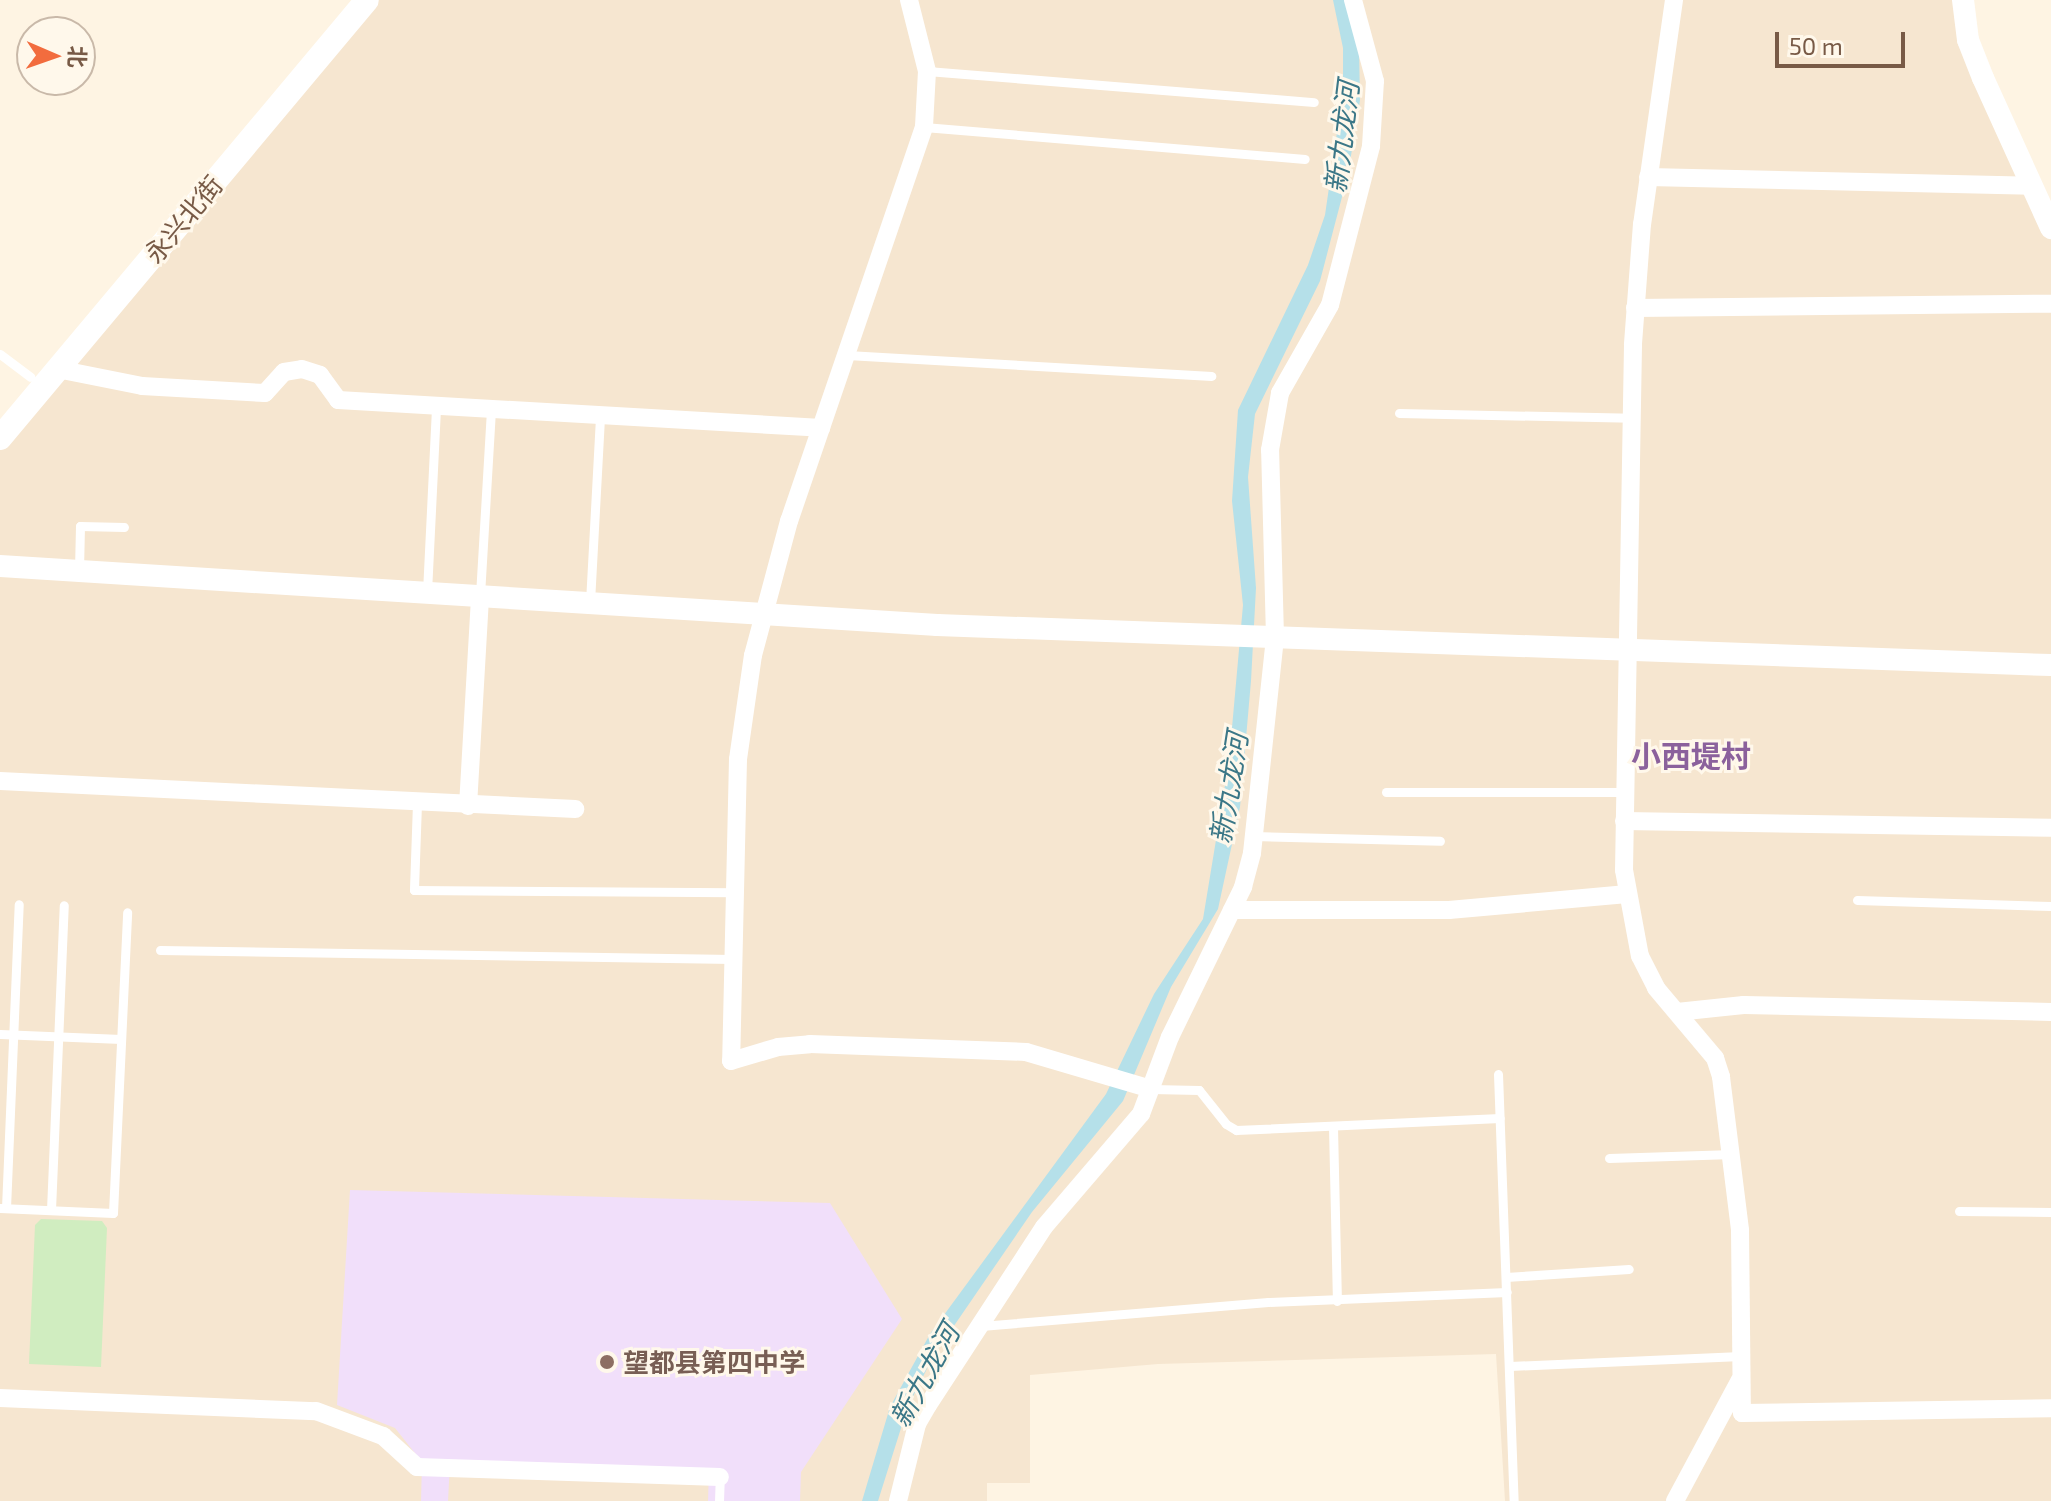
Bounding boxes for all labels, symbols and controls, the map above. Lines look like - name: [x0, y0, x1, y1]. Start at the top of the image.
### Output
- north arrow: [16, 16, 96, 96]
- scale bar: [1779, 16, 1909, 66]
- text: 50 m: [1789, 31, 1843, 60]
- text: 北: [65, 45, 91, 68]
- water label: 新九龙河: [1318, 79, 1364, 195]
- street label: 永兴北街: [138, 169, 228, 269]
- water label: 新九龙河: [1203, 730, 1253, 846]
- district label: 小西堤村: [1631, 737, 1751, 773]
- water label: 新九龙河: [882, 1318, 966, 1432]
- place label: 望都县第四中学: [623, 1346, 805, 1378]
- marker: 望都县第四中学: [598, 1353, 616, 1371]

